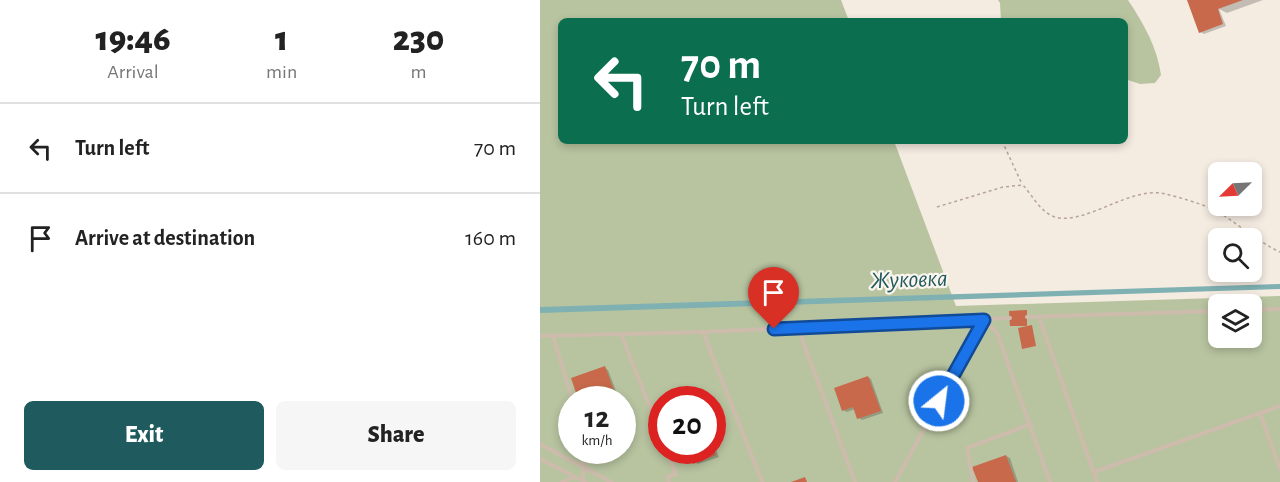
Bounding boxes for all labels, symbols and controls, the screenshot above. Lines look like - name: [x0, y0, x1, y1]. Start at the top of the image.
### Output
- text: 19:46: [95, 21, 171, 57]
- text: 1: [275, 21, 288, 57]
- text: 230: [393, 21, 444, 57]
- icon: left: [582, 42, 660, 120]
- text: 70 m: [681, 44, 761, 86]
- text: Arrival: [107, 62, 159, 82]
- text: min: [266, 62, 297, 82]
- text: m: [411, 62, 427, 82]
- text: Turn left: [681, 93, 769, 120]
- icon: left: [24, 132, 57, 165]
- text: Turn left: [75, 137, 149, 159]
- text: 70 m: [474, 137, 516, 159]
- north arrow: [1208, 162, 1262, 216]
- map controls: [1208, 162, 1262, 348]
- icon: arrive: [24, 222, 57, 255]
- text: Arrive at destination: [75, 227, 255, 249]
- text: 160 m: [465, 227, 516, 249]
- button: search: [1208, 228, 1262, 282]
- pin: [748, 267, 799, 329]
- water label: Жуковка: [870, 267, 948, 293]
- icon: arrive: [757, 276, 790, 309]
- button: layers: [1208, 294, 1262, 348]
- position arrow: [907, 369, 971, 433]
- speed limit sign: 20: [648, 386, 726, 464]
- button: Exit: [24, 401, 264, 470]
- button: Share: [276, 401, 516, 470]
- text: 12: [585, 403, 609, 433]
- text: km/h: [582, 433, 612, 448]

